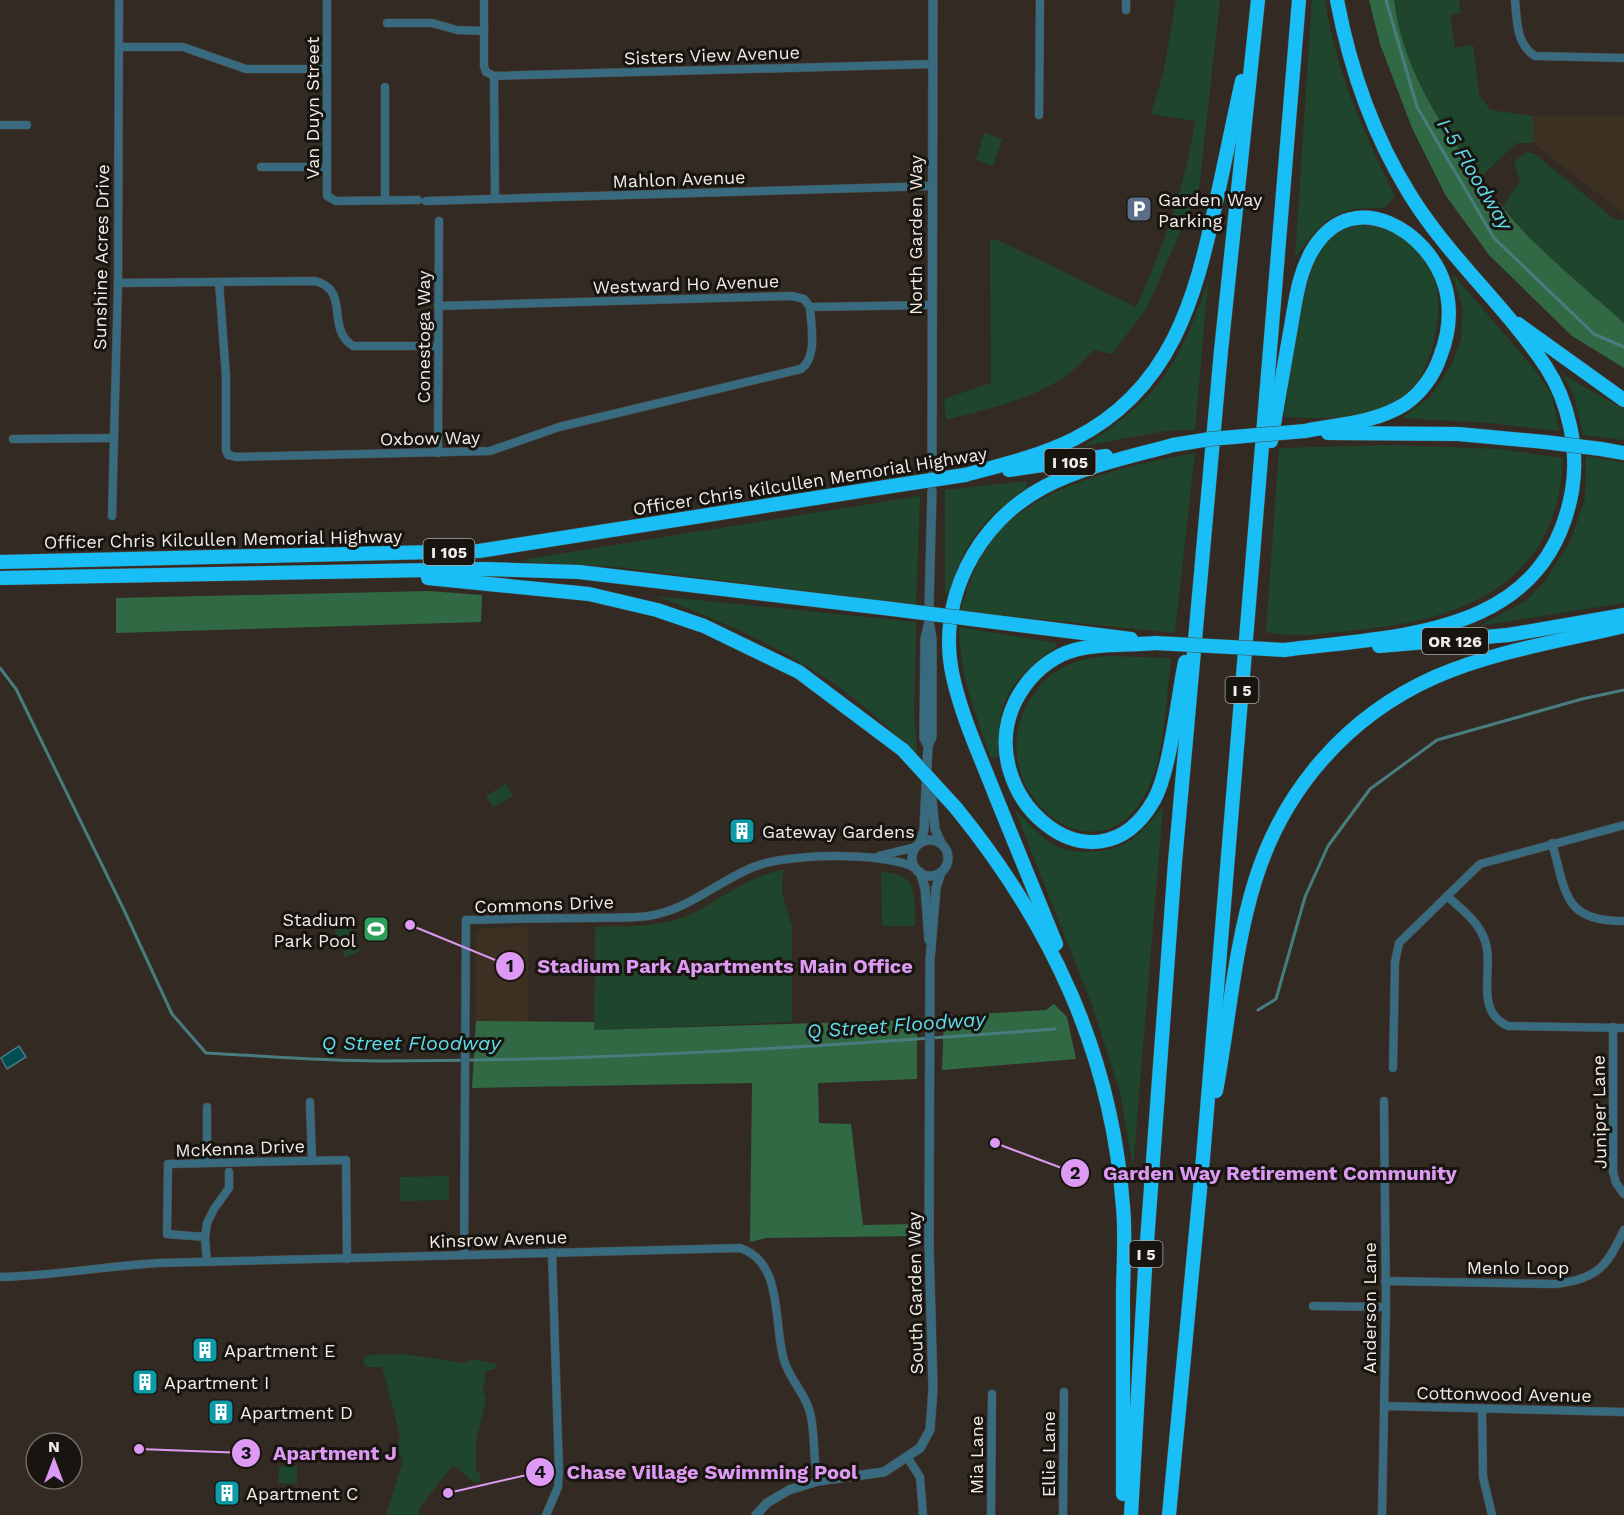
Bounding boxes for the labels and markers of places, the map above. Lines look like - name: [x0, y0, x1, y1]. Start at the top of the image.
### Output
- place label: Garden Way Parking: [1158, 189, 1263, 231]
- parking icon: Garden Way Parking: [1124, 194, 1154, 224]
- building icon: Gateway Gardens: [727, 816, 757, 846]
- place label: Gateway Gardens: [762, 821, 915, 842]
- place label: Stadium Park Pool: [274, 909, 356, 951]
- sports icon: Stadium Park Pool: [361, 914, 391, 944]
- callout: Stadium Park Apartments Main Office: [495, 947, 925, 985]
- callout: Garden Way Retirement Community: [1060, 1154, 1469, 1192]
- building icon: Apartment E: [190, 1335, 220, 1365]
- place label: Apartment E: [224, 1340, 335, 1361]
- building icon: Apartment I: [130, 1367, 160, 1397]
- place label: Apartment I: [164, 1372, 269, 1393]
- building icon: Apartment D: [206, 1397, 236, 1427]
- place label: Apartment D: [240, 1402, 353, 1423]
- callout: Apartment J: [231, 1434, 409, 1472]
- callout: Chase Village Swimming Pool: [525, 1453, 870, 1491]
- building icon: Apartment C: [212, 1478, 242, 1508]
- place label: Apartment C: [246, 1483, 358, 1504]

